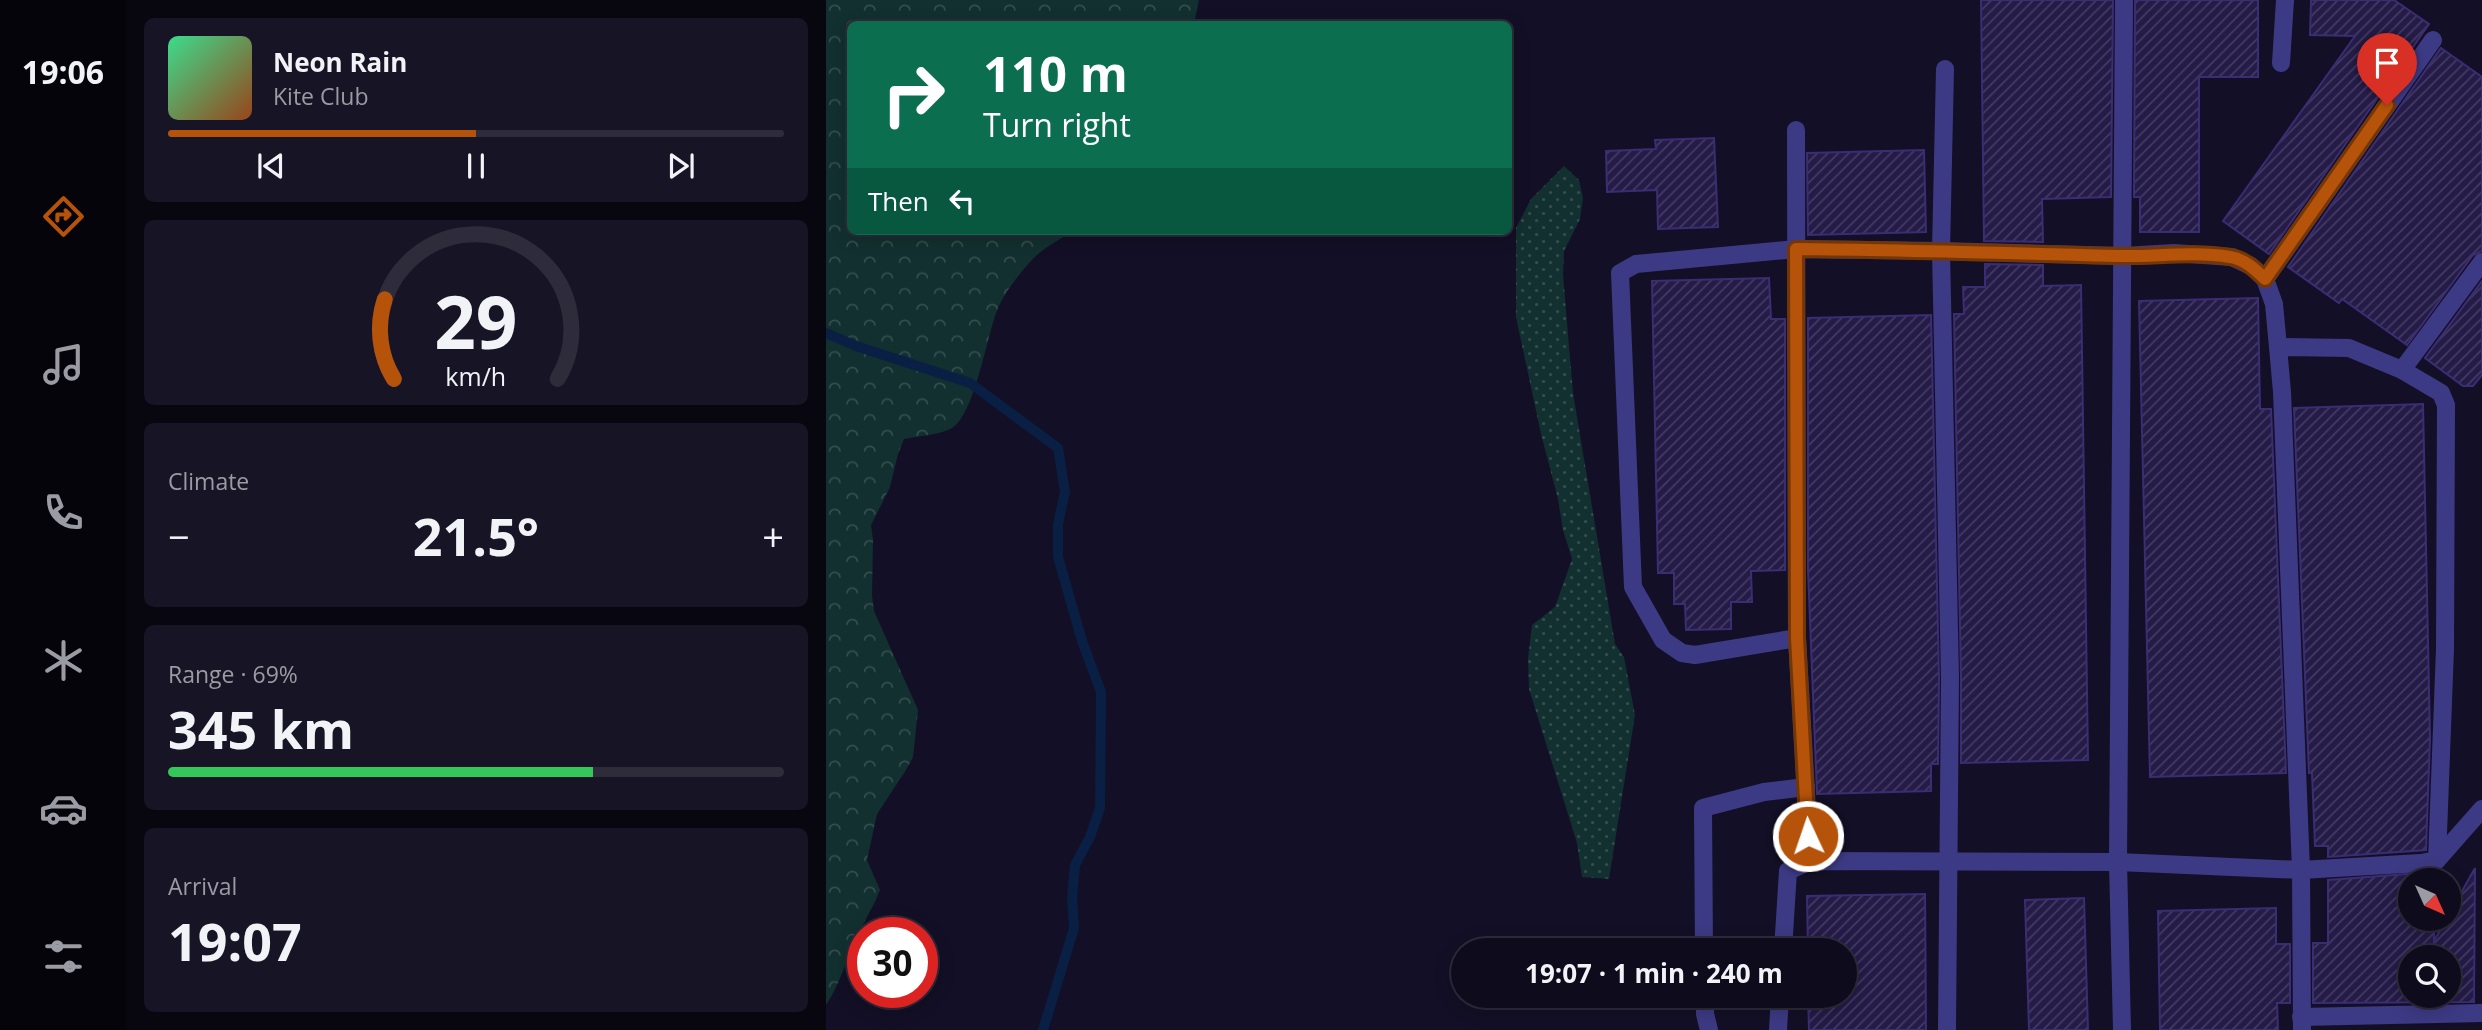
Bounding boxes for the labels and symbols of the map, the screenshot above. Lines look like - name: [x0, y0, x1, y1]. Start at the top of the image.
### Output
- pin: [2357, 33, 2417, 105]
- position arrow: [1771, 799, 1845, 873]
- north arrow: [2398, 868, 2460, 931]
- speed limit sign: 30: [847, 917, 938, 1008]

